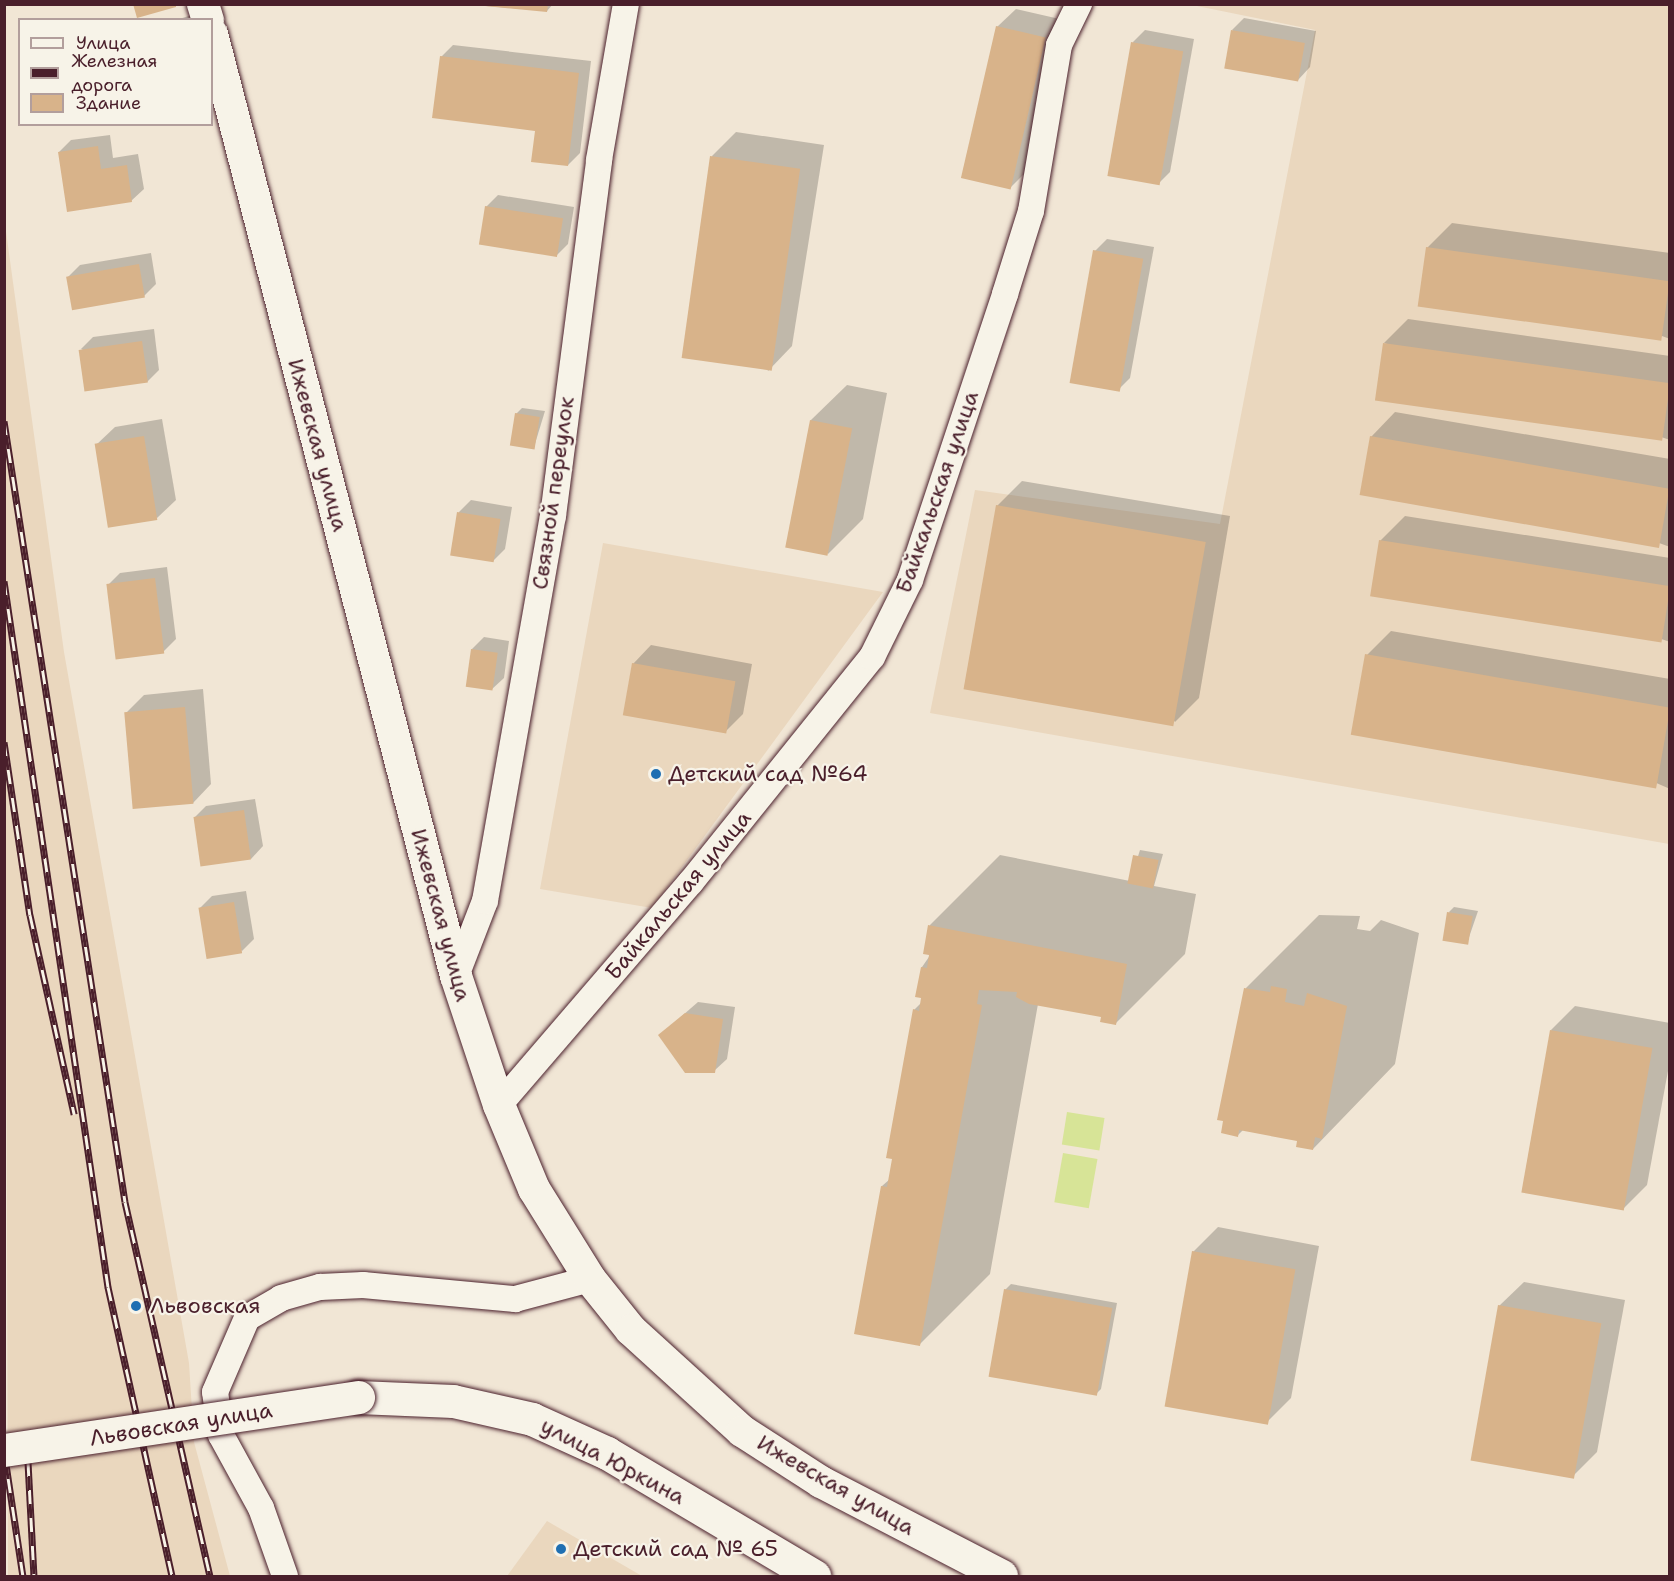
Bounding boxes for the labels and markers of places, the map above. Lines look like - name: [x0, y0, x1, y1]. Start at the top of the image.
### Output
- place label: Детский сад №64: [668, 761, 868, 787]
- marker: Детский сад №64: [649, 767, 663, 781]
- place label: Львовская: [150, 1293, 260, 1319]
- marker: Львовская: [127, 1297, 145, 1315]
- place label: Детский сад № 65: [573, 1536, 778, 1562]
- marker: Детский сад № 65: [554, 1542, 568, 1556]

